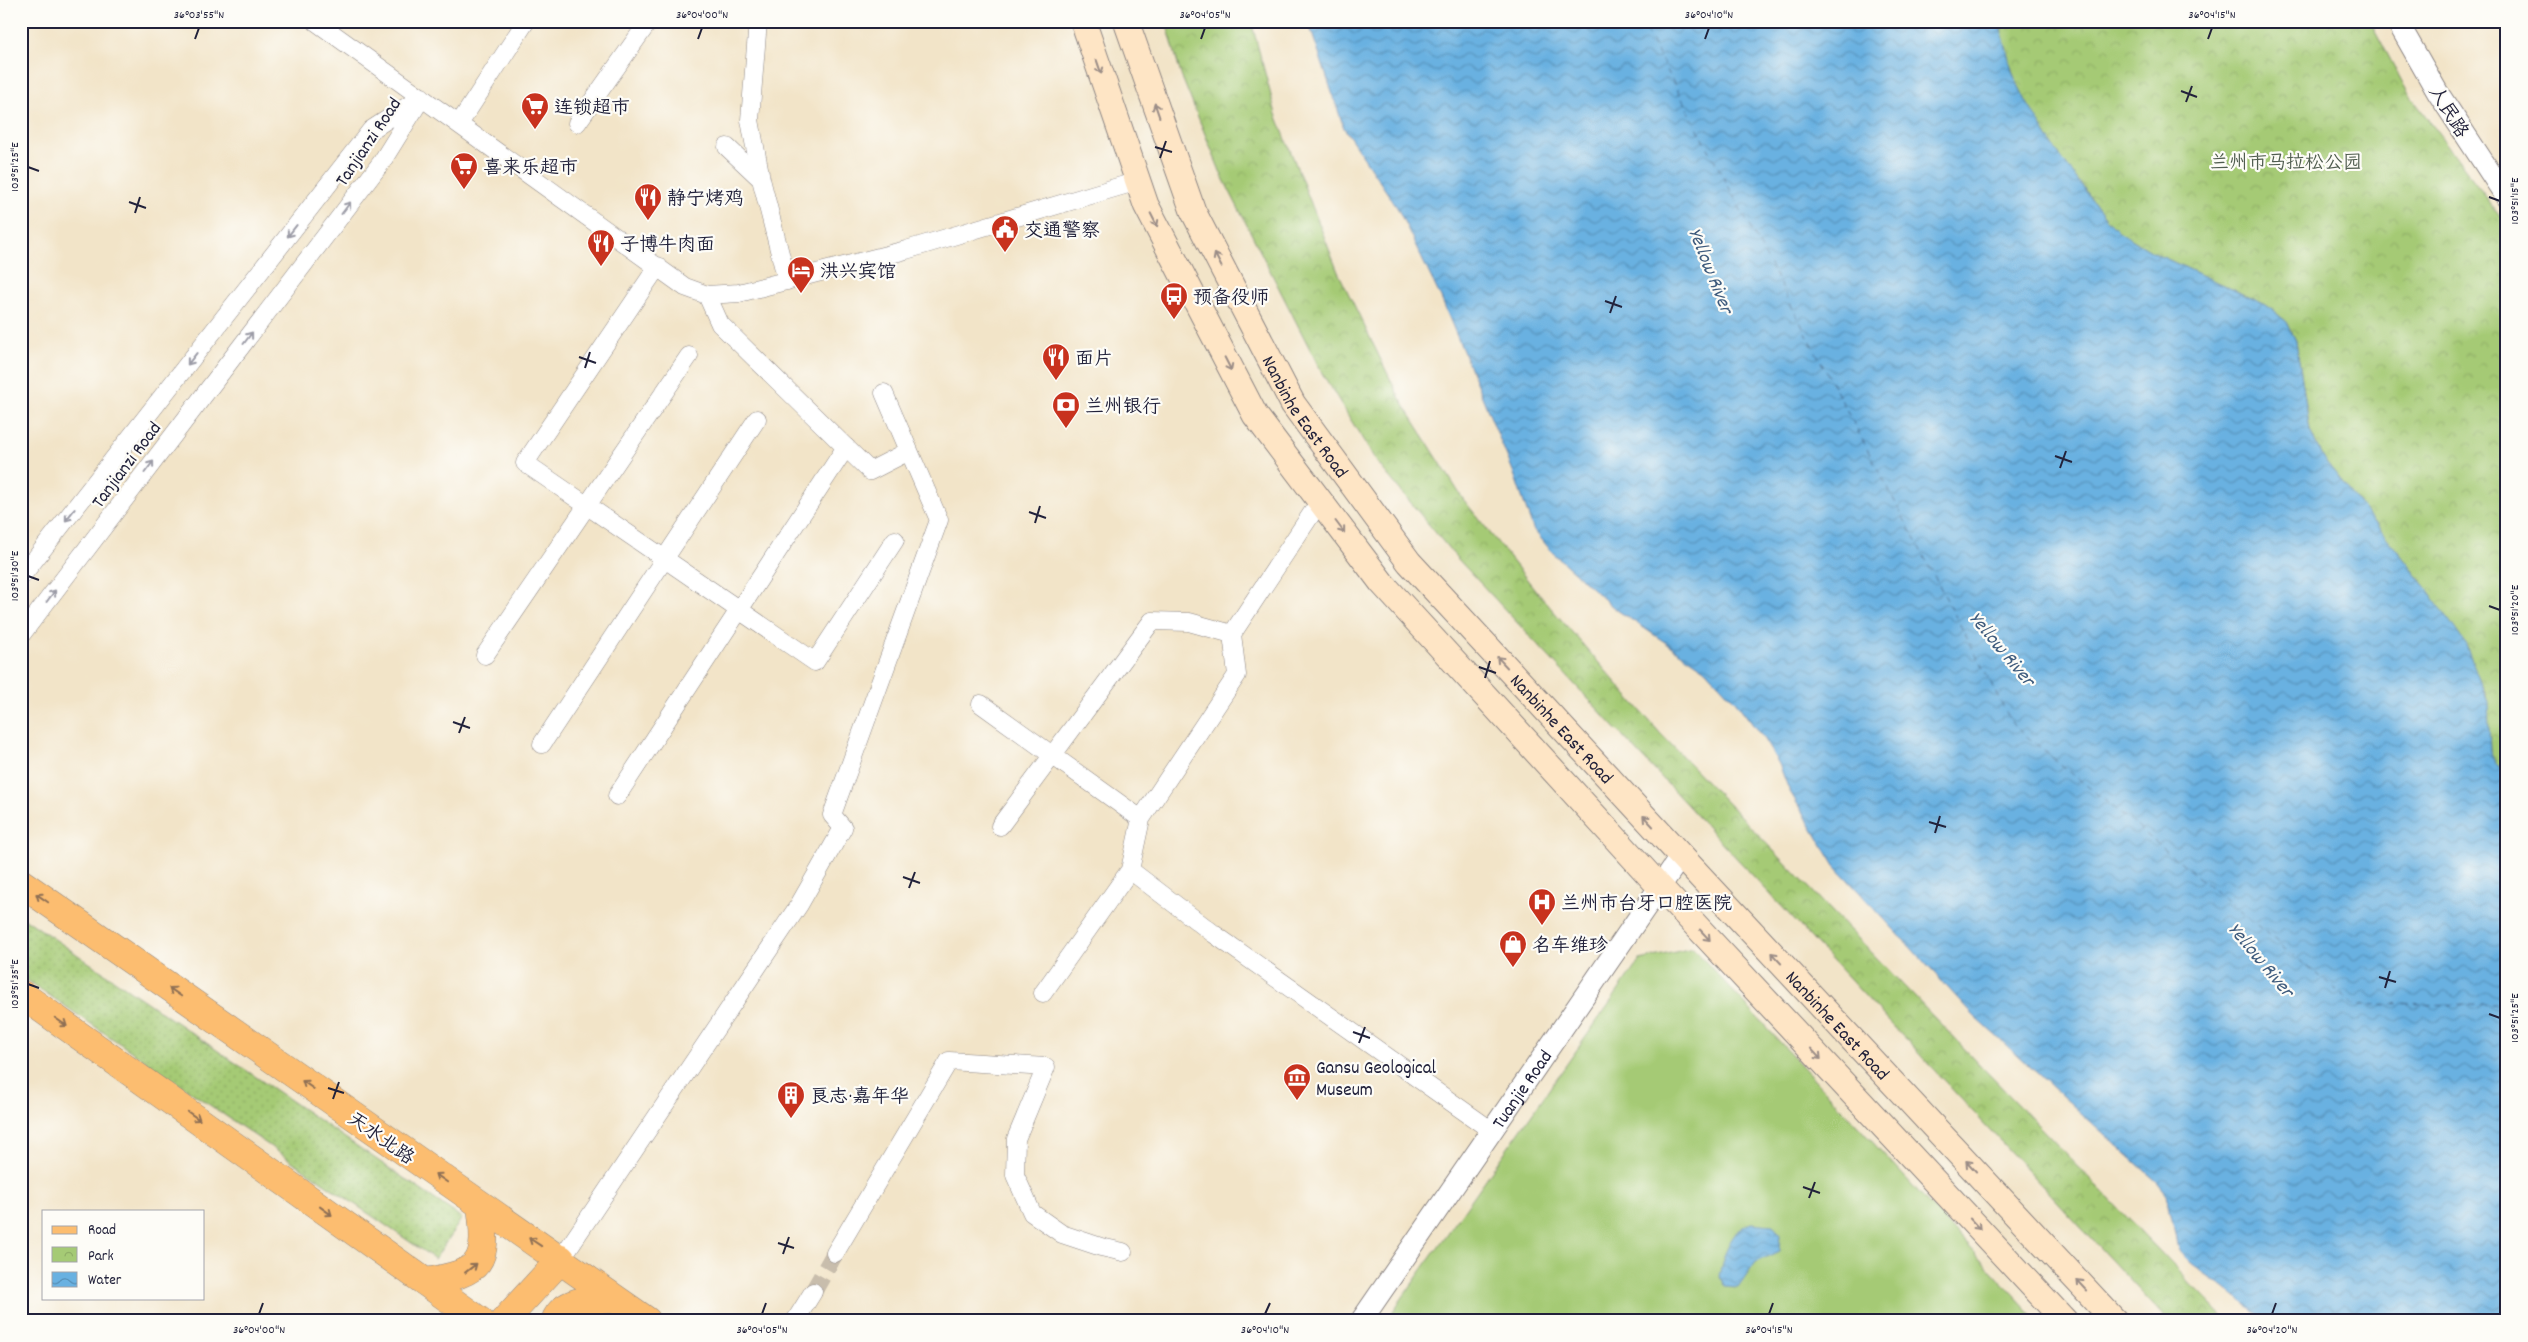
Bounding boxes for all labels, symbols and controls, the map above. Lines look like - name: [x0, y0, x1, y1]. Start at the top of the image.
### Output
- text: 36°03'55"N: [174, 7, 224, 24]
- text: 36°04'00"N: [676, 7, 728, 24]
- text: 36°04'05"N: [1179, 7, 1231, 24]
- text: 36°04'10"N: [1685, 7, 1733, 24]
- text: 36°04'15"N: [2188, 7, 2236, 24]
- one-way arrow: [1094, 59, 1104, 75]
- street label: 人民路: [2420, 82, 2474, 144]
- supermarket icon: 连锁超市: [520, 91, 550, 130]
- street label: Tanjianzi Road: [330, 93, 410, 193]
- place label: 连锁超市: [554, 96, 630, 123]
- one-way arrow: [1152, 103, 1161, 118]
- text: 103°51'25"E: [7, 142, 24, 192]
- supermarket icon: 喜来乐超市: [449, 151, 479, 190]
- park label: 兰州市马拉松公园: [2210, 151, 2362, 178]
- place label: 喜来乐超市: [483, 156, 578, 183]
- text: 103°51'15"E: [2507, 177, 2524, 224]
- restaurant icon: 静宁烤鸡: [633, 182, 663, 221]
- place label: 静宁烤鸡: [667, 187, 743, 214]
- one-way arrow: [341, 202, 352, 215]
- one-way arrow: [1150, 212, 1159, 227]
- public building icon: 交通警察: [990, 214, 1020, 253]
- place label: 交通警察: [1024, 219, 1100, 246]
- one-way arrow: [286, 224, 297, 237]
- water label: Yellow River: [1679, 224, 1740, 320]
- restaurant icon: 子博牛肉面: [586, 228, 616, 267]
- place label: 子博牛肉面: [620, 233, 715, 260]
- one-way arrow: [1213, 253, 1222, 268]
- hotel icon: 洪兴宾馆: [786, 255, 816, 294]
- place label: 洪兴宾馆: [820, 260, 896, 287]
- bus stop icon: 预备役师: [1159, 281, 1189, 320]
- place label: 预备役师: [1193, 286, 1269, 313]
- one-way arrow: [243, 331, 253, 345]
- restaurant icon: 面片: [1041, 342, 1071, 381]
- place label: 面片: [1075, 347, 1113, 374]
- one-way arrow: [186, 352, 197, 365]
- street label: Nanbinhe East Road: [1253, 352, 1353, 485]
- one-way arrow: [1223, 357, 1233, 372]
- bank icon: 兰州银行: [1051, 390, 1081, 429]
- place label: 兰州银行: [1085, 395, 1161, 422]
- street label: Tanjianzi Road: [86, 417, 169, 515]
- one-way arrow: [144, 461, 155, 474]
- one-way arrow: [64, 508, 75, 521]
- one-way arrow: [1334, 520, 1345, 533]
- text: 103°51'30"E: [7, 550, 24, 601]
- text: 103°51'20"E: [2507, 584, 2524, 635]
- one-way arrow: [45, 590, 56, 603]
- water label: Yellow River: [1961, 606, 2042, 695]
- one-way arrow: [1496, 656, 1508, 669]
- street label: Nanbinhe East Road: [1502, 669, 1618, 792]
- one-way arrow: [1642, 814, 1654, 827]
- hospital icon: 兰州市台牙口腔医院: [1527, 887, 1557, 926]
- place label: 兰州市台牙口腔医院: [1561, 892, 1732, 919]
- one-way arrow: [35, 893, 49, 903]
- water label: Yellow River: [2220, 917, 2301, 1006]
- shop icon: 名车维珍: [1498, 929, 1528, 968]
- one-way arrow: [1699, 929, 1711, 942]
- place label: 名车维珍: [1532, 934, 1608, 961]
- one-way arrow: [1770, 952, 1782, 965]
- text: 103°51'35"E: [7, 959, 24, 1009]
- street label: Nanbinhe East Road: [1778, 966, 1894, 1088]
- one-way arrow: [168, 987, 182, 997]
- text: 103°51'25"E: [2507, 993, 2524, 1043]
- one-way arrow: [54, 1017, 67, 1028]
- street label: Tuanjie Road: [1487, 1046, 1560, 1136]
- one-way arrow: [1810, 1048, 1822, 1061]
- place label: Gansu Geological Museum: [1316, 1056, 1437, 1105]
- museum icon: Gansu Geological Museum: [1282, 1062, 1312, 1101]
- one-way arrow: [301, 1080, 315, 1090]
- building icon: 良志·嘉年华: [776, 1080, 806, 1119]
- place label: 良志·嘉年华: [810, 1085, 909, 1112]
- street label: 天水北路: [341, 1107, 419, 1173]
- one-way arrow: [187, 1111, 201, 1121]
- one-way arrow: [1965, 1160, 1977, 1173]
- one-way arrow: [434, 1173, 448, 1183]
- one-way arrow: [319, 1206, 333, 1216]
- legend: [42, 1210, 205, 1300]
- one-way arrow: [1969, 1218, 1981, 1231]
- text: Road: [88, 1220, 116, 1242]
- one-way arrow: [529, 1237, 543, 1247]
- text: Park: [88, 1246, 114, 1268]
- one-way arrow: [464, 1263, 478, 1273]
- text: Water: [88, 1270, 122, 1292]
- one-way arrow: [2076, 1279, 2088, 1292]
- text: 36°04'00"N: [233, 1322, 285, 1339]
- text: 36°04'05"N: [736, 1322, 788, 1339]
- text: 36°04'10"N: [1241, 1322, 1289, 1339]
- text: 36°04'15"N: [1745, 1322, 1793, 1339]
- text: 36°04'20"N: [2247, 1322, 2298, 1339]

